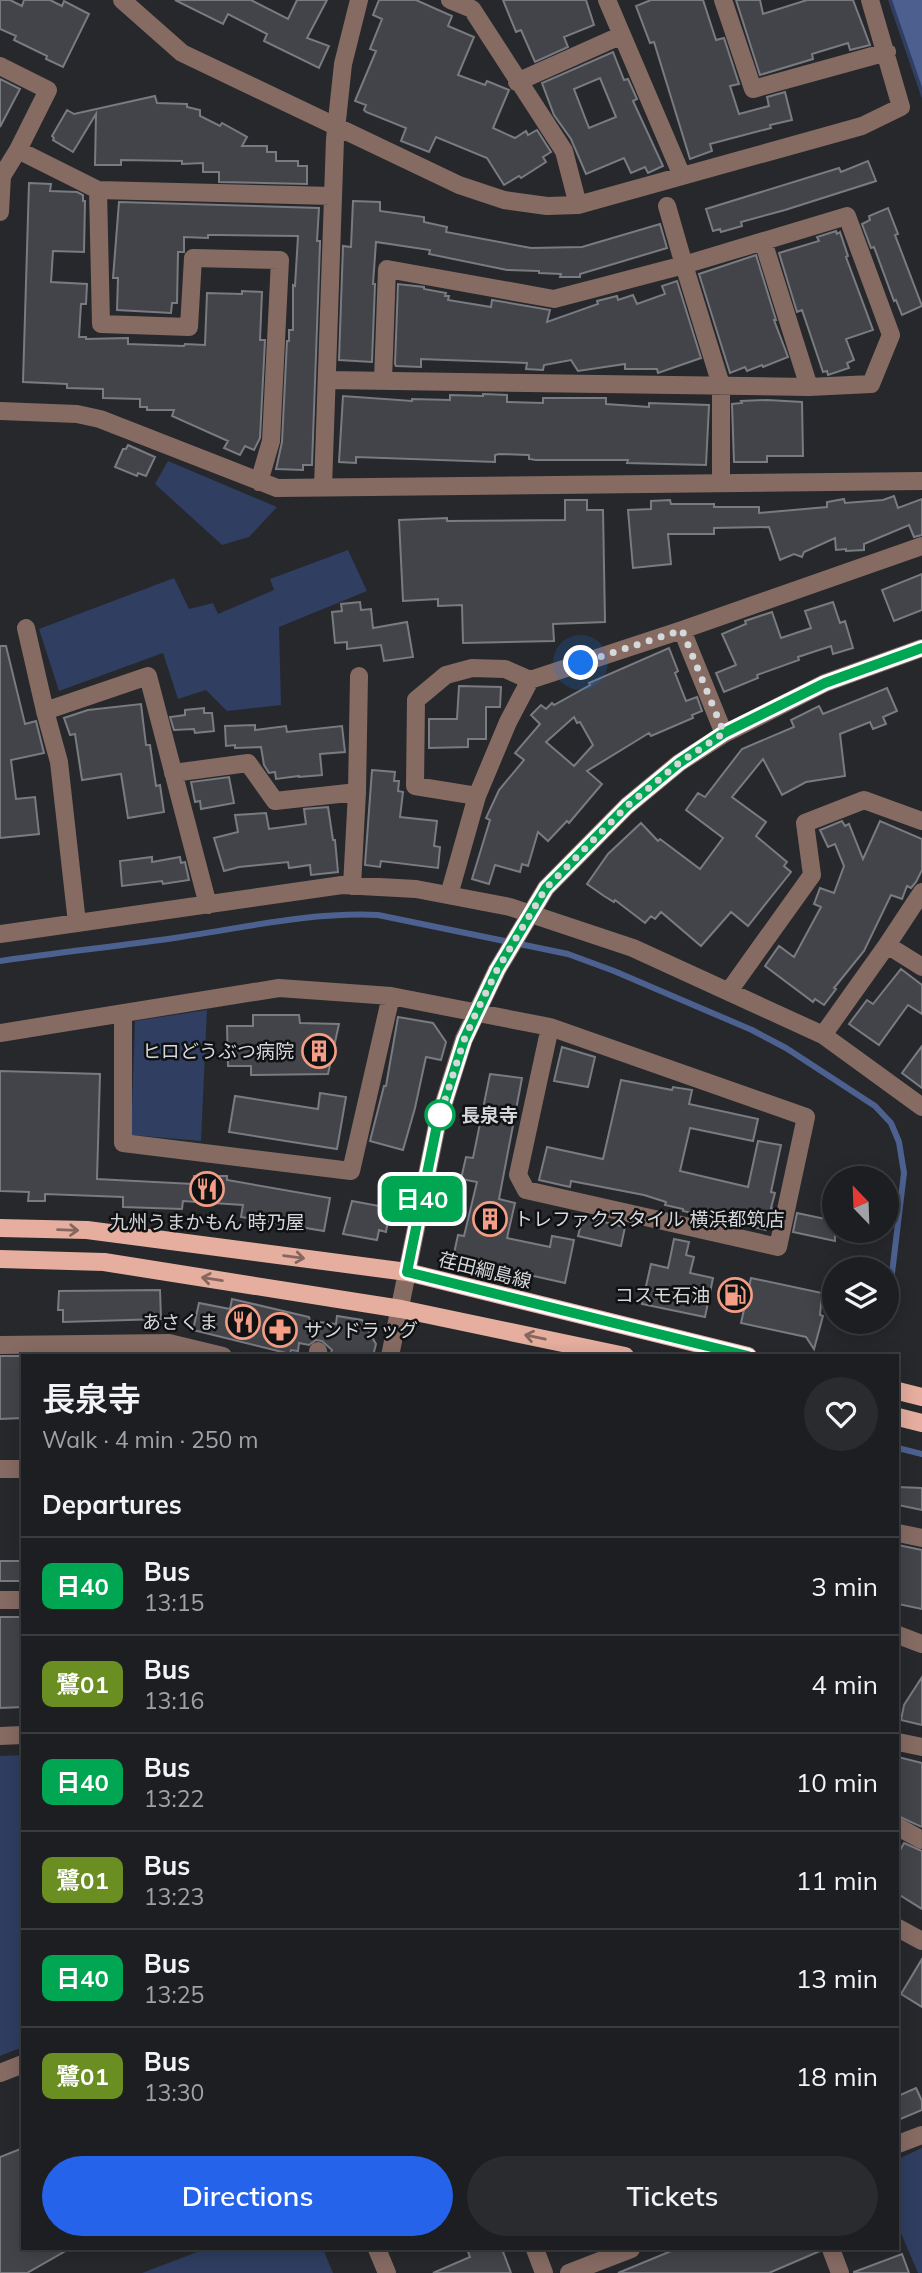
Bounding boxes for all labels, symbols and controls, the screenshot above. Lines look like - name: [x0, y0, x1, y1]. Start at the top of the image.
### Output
- your location: [563, 645, 598, 680]
- building icon: ヒロどうぶつ病院: [300, 1032, 338, 1070]
- place label: ヒロどうぶつ病院: [142, 1039, 294, 1063]
- marker: 長泉寺: [425, 1100, 455, 1130]
- place label: 長泉寺: [461, 1103, 518, 1127]
- north arrow: [822, 1166, 900, 1242]
- map controls: [822, 1166, 899, 1334]
- restaurant icon: 九州うまかもん 時乃屋: [188, 1170, 226, 1208]
- line badge: 日40: [382, 1176, 462, 1222]
- text: 日40: [396, 1184, 448, 1214]
- building icon: トレファクスタイル 横浜都筑店: [471, 1200, 509, 1238]
- place label: トレファクスタイル 横浜都筑店: [514, 1207, 784, 1231]
- place label: 九州うまかもん 時乃屋: [110, 1210, 304, 1234]
- one-way arrow: [56, 1223, 79, 1237]
- street label: 荏田綱島線: [436, 1247, 534, 1293]
- one-way arrow: [282, 1251, 305, 1264]
- button: layers: [822, 1257, 899, 1334]
- one-way arrow: [201, 1273, 224, 1286]
- fuel station icon: コスモ石油: [716, 1276, 754, 1314]
- place label: コスモ石油: [615, 1283, 710, 1307]
- restaurant icon: あさくま: [224, 1303, 262, 1341]
- place label: あさくま: [142, 1310, 218, 1334]
- pharmacy icon: サンドラッグ: [261, 1311, 299, 1349]
- place label: サンドラッグ: [304, 1318, 418, 1342]
- one-way arrow: [524, 1330, 546, 1343]
- button: heart: [804, 1377, 878, 1451]
- text: 長泉寺: [42, 1378, 141, 1419]
- text: Walk · 4 min · 250 m: [42, 1425, 259, 1454]
- text: Departures: [42, 1488, 182, 1521]
- text: Bus: [144, 1555, 190, 1588]
- text: 3 min: [811, 1570, 878, 1603]
- text: 日40: [56, 1571, 109, 1601]
- text: 13:15: [144, 1588, 204, 1617]
- text: Bus: [144, 1653, 190, 1686]
- text: 4 min: [811, 1668, 878, 1701]
- text: 鷺01: [56, 1669, 109, 1699]
- text: 13:16: [144, 1686, 204, 1715]
- text: Bus: [144, 1751, 190, 1784]
- text: 10 min: [796, 1766, 878, 1799]
- text: 日40: [56, 1767, 109, 1797]
- text: 13:22: [144, 1784, 204, 1813]
- text: Bus: [144, 1849, 190, 1882]
- text: 11 min: [796, 1864, 878, 1897]
- text: 鷺01: [56, 1865, 109, 1895]
- text: 13:23: [144, 1882, 204, 1911]
- text: Bus: [144, 1947, 190, 1980]
- text: 13 min: [796, 1962, 878, 1995]
- text: 日40: [56, 1963, 109, 1993]
- text: 13:25: [144, 1980, 204, 2009]
- text: Bus: [144, 2045, 190, 2078]
- text: 18 min: [796, 2060, 878, 2093]
- text: 鷺01: [56, 2061, 109, 2091]
- text: 13:30: [144, 2078, 204, 2107]
- button: Directions: [42, 2156, 453, 2236]
- button: Tickets: [467, 2156, 878, 2236]

